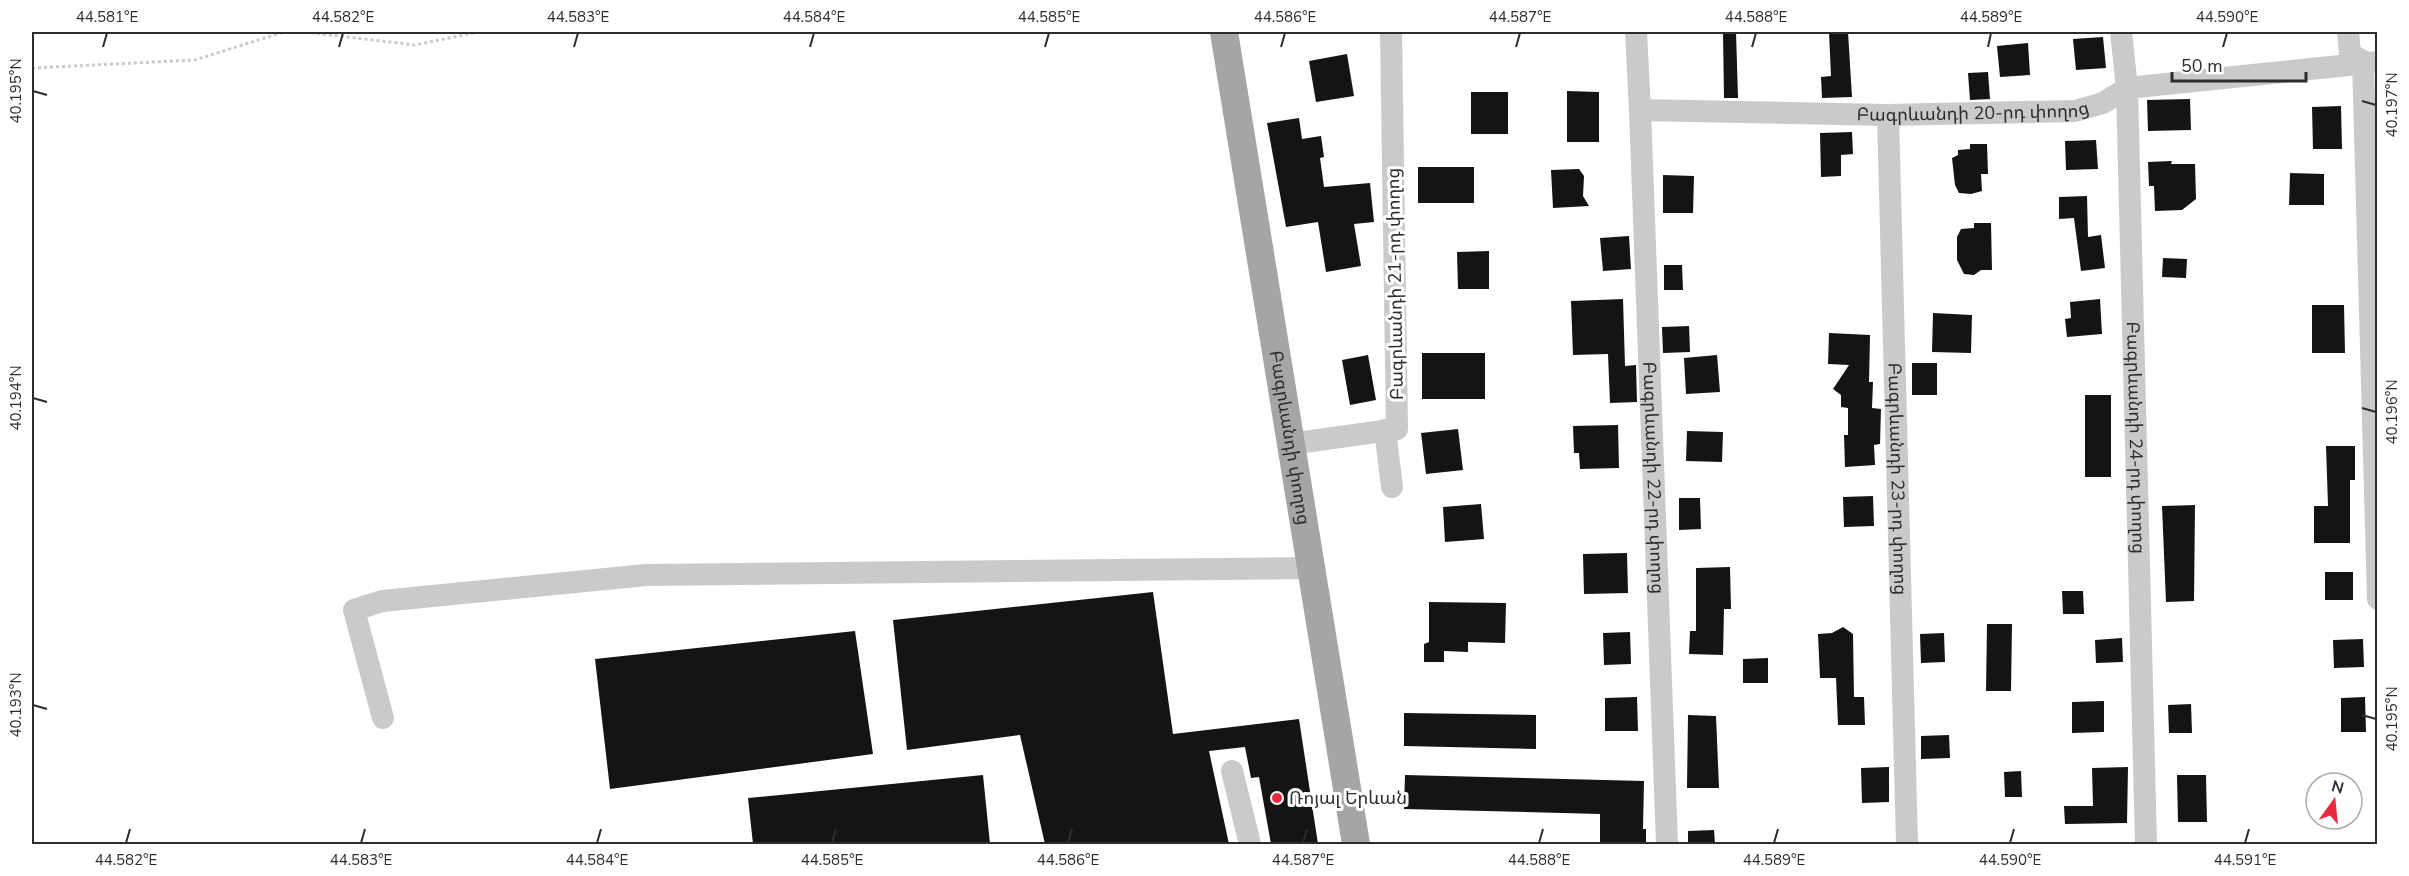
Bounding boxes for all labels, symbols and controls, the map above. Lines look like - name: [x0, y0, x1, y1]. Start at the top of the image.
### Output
- text: 44.581°E: [76, 7, 138, 27]
- text: 44.582°E: [312, 7, 374, 27]
- text: 44.583°E: [547, 7, 609, 27]
- text: 44.584°E: [783, 7, 845, 27]
- text: 44.585°E: [1018, 7, 1080, 27]
- text: 44.586°E: [1254, 7, 1316, 27]
- text: 44.587°E: [1489, 7, 1551, 27]
- text: 44.588°E: [1725, 7, 1787, 27]
- text: 44.589°E: [1960, 7, 2022, 27]
- text: 44.590°E: [2196, 7, 2258, 27]
- scale bar: [2172, 45, 2306, 83]
- text: 50 m: [2181, 54, 2223, 78]
- text: 40.195°N: [6, 58, 26, 124]
- text: 40.197°N: [2382, 72, 2402, 138]
- street label: Բագրևանդի 20-րդ փողոց: [1856, 96, 2092, 127]
- street label: Բագրևանդի 21-րդ փողոց: [1381, 168, 1409, 400]
- street label: Բագրևանդի 24-րդ փողոց: [2121, 321, 2151, 554]
- street label: Բագրևանդի փողոց: [1264, 349, 1316, 527]
- street label: Բագրևանդի 22-րդ փողոց: [1637, 361, 1670, 594]
- street label: Բագրևանդի 23-րդ փողոց: [1882, 362, 1913, 595]
- text: 40.194°N: [6, 365, 26, 431]
- text: 40.196°N: [2382, 379, 2402, 445]
- text: 40.193°N: [6, 672, 26, 738]
- text: 40.195°N: [2382, 686, 2402, 752]
- north arrow: [2304, 771, 2364, 831]
- text: N: [2329, 775, 2346, 800]
- place label: Ռոյալ Երևան: [1289, 786, 1407, 810]
- marker: Ռոյալ Երևան: [1270, 791, 1284, 805]
- text: 44.582°E: [95, 850, 157, 870]
- text: 44.583°E: [330, 850, 392, 870]
- text: 44.584°E: [566, 850, 628, 870]
- text: 44.585°E: [801, 850, 863, 870]
- text: 44.586°E: [1037, 850, 1099, 870]
- text: 44.587°E: [1272, 850, 1334, 870]
- text: 44.588°E: [1508, 850, 1570, 870]
- text: 44.589°E: [1743, 850, 1805, 870]
- text: 44.590°E: [1979, 850, 2041, 870]
- text: 44.591°E: [2214, 850, 2276, 870]

